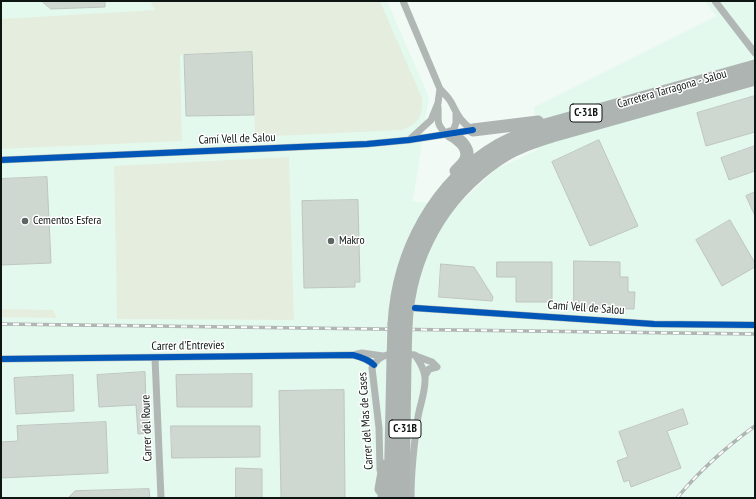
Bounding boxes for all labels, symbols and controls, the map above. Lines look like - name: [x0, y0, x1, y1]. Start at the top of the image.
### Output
- street label: Carretera Tarragona - Salou: [616, 66, 728, 112]
- road number: C-31B: [570, 104, 602, 122]
- street label: Camí Vell de Salou: [198, 130, 276, 148]
- place label: Cementos Esfera: [33, 214, 101, 228]
- marker: Cementos Esfera: [20, 216, 30, 226]
- place label: Makro: [339, 234, 365, 248]
- marker: Makro: [326, 236, 336, 246]
- street label: Camí Vell de Salou: [547, 298, 625, 318]
- street label: Carrer d'Entrevies: [151, 338, 225, 354]
- street label: Carrer del Mas de Cases: [355, 372, 377, 470]
- street label: Carrer del Roure: [139, 394, 155, 462]
- road number: C-31B: [389, 420, 421, 438]

